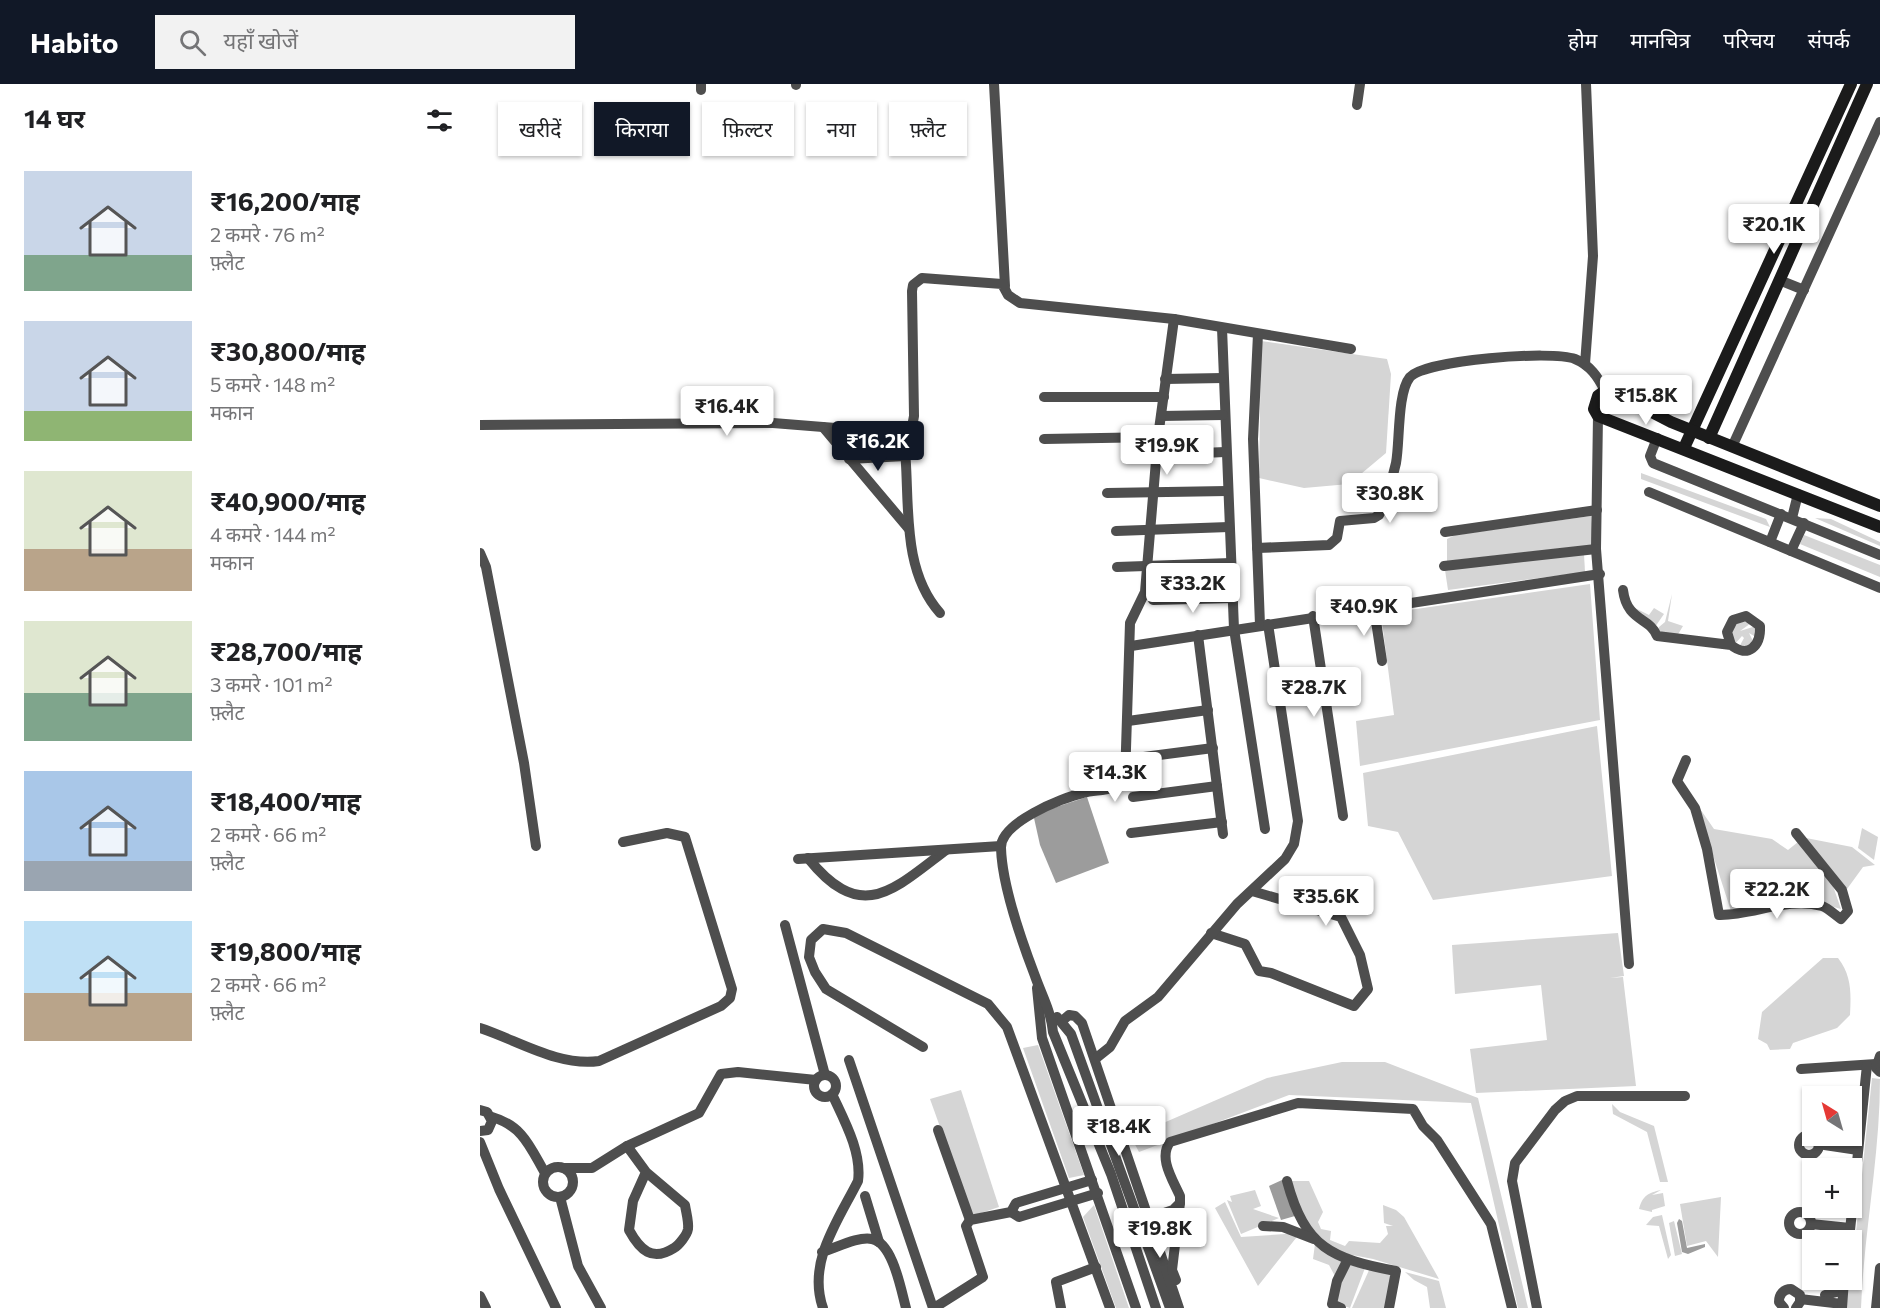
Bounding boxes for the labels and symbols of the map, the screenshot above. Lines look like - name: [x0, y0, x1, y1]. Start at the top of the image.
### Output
- pin: ₹20.1K: [1725, 204, 1823, 255]
- pin: ₹15.8K: [1597, 375, 1695, 426]
- pin: ₹16.4K: [678, 386, 776, 437]
- pin: ₹16.2K: [829, 421, 927, 472]
- pin: ₹19.9K: [1118, 425, 1216, 476]
- pin: ₹30.8K: [1341, 473, 1439, 524]
- pin: ₹33.2K: [1144, 563, 1242, 614]
- pin: ₹40.9K: [1315, 586, 1413, 637]
- pin: ₹28.7K: [1265, 667, 1363, 718]
- pin: ₹14.3K: [1066, 752, 1164, 803]
- pin: ₹22.2K: [1728, 869, 1826, 920]
- pin: ₹35.6K: [1277, 876, 1375, 927]
- north arrow: [1802, 1086, 1862, 1146]
- pin: ₹18.4K: [1070, 1106, 1168, 1157]
- pin: ₹19.8K: [1111, 1208, 1209, 1259]

